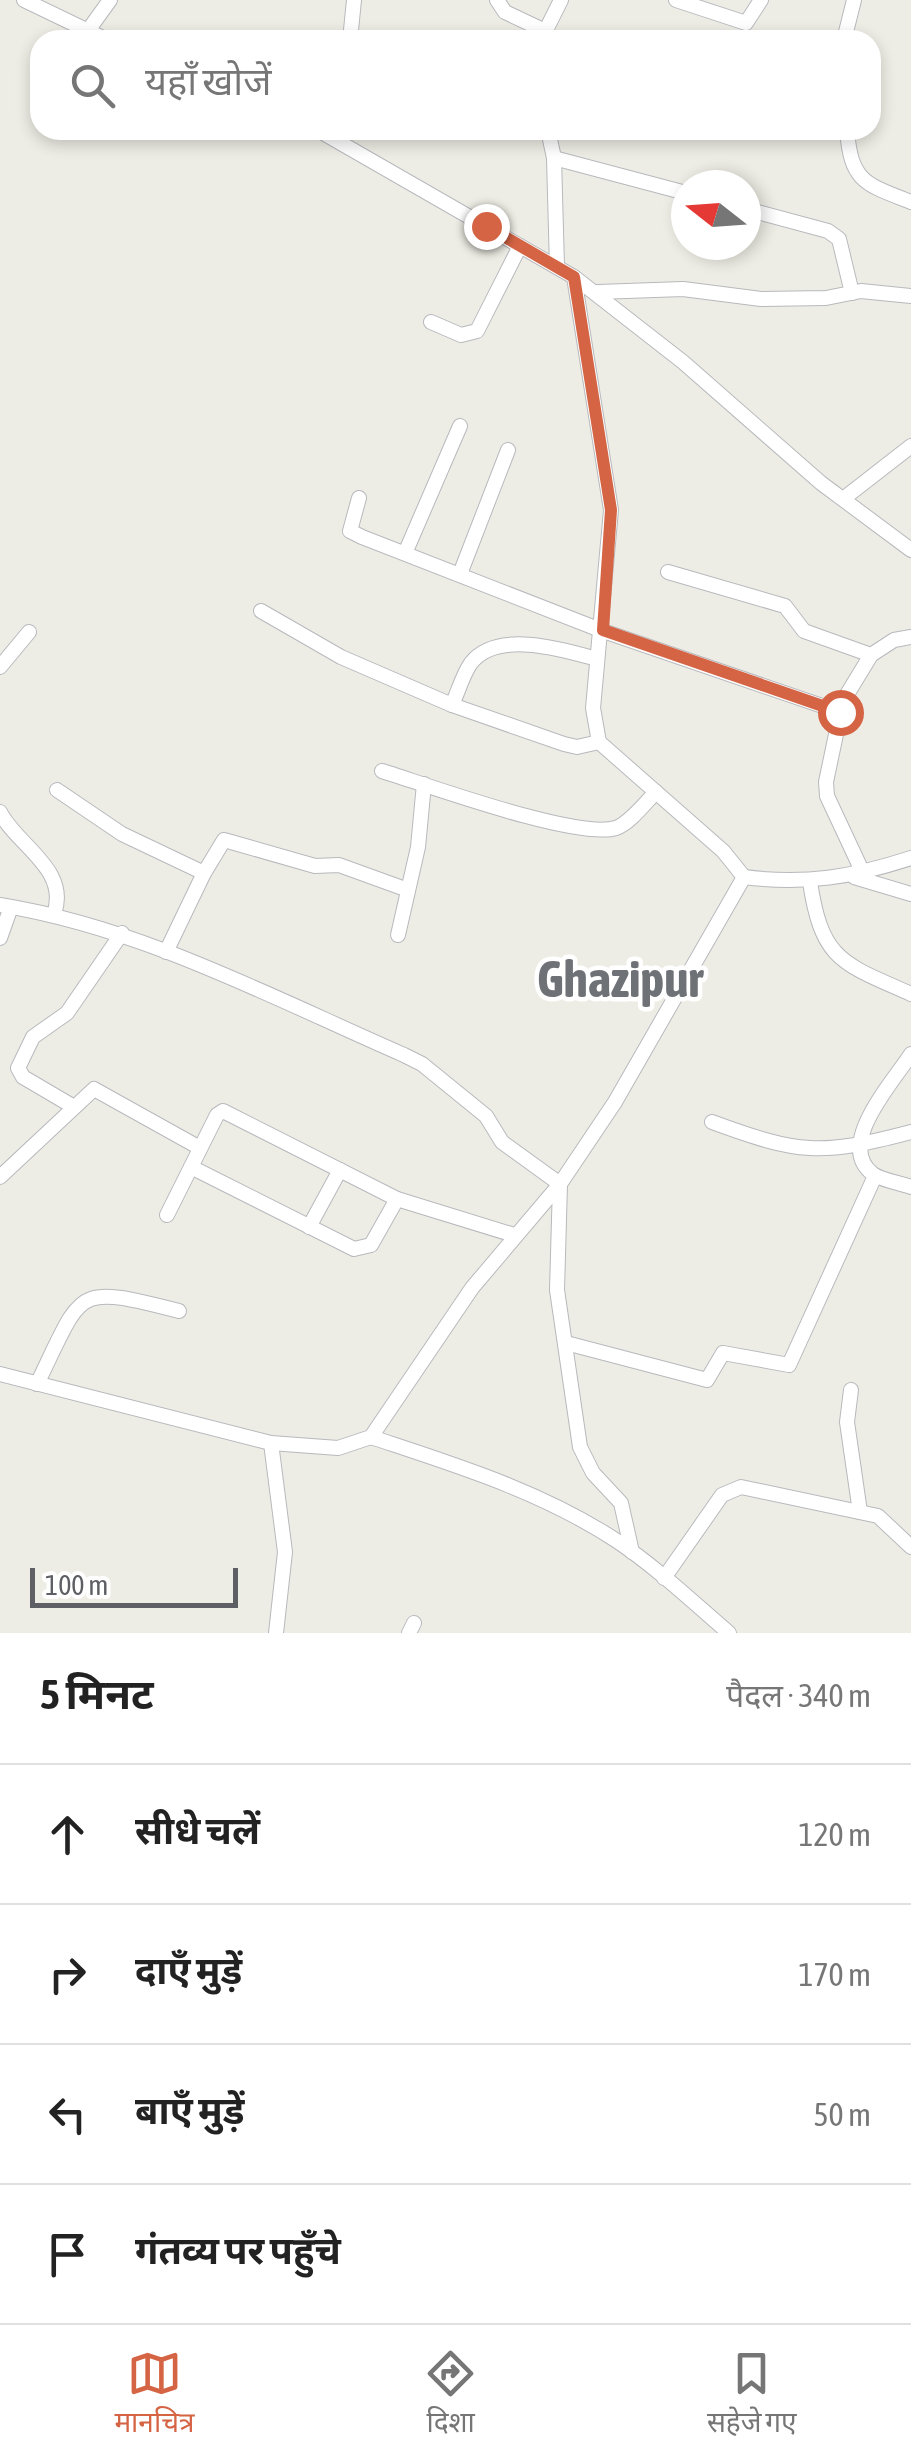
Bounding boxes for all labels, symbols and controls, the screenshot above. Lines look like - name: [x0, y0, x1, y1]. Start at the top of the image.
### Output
- search box: [30, 30, 881, 140]
- icon: search: [65, 58, 120, 113]
- text: यहाँ खोजें: [145, 60, 271, 103]
- north arrow: [671, 170, 761, 260]
- route end: [464, 204, 510, 250]
- route start: [818, 690, 864, 736]
- district label: Ghazipur: [537, 950, 704, 1008]
- scale bar: [30, 1563, 238, 1608]
- text: 100 m: [45, 1569, 108, 1601]
- text: 5 मिनट: [40, 1670, 154, 1718]
- text: पैदल · 340 m: [726, 1677, 871, 1714]
- icon: ahead: [40, 1807, 95, 1862]
- text: सीधे चलें: [135, 1809, 260, 1852]
- text: 120 m: [798, 1816, 871, 1853]
- icon: right: [40, 1947, 95, 2002]
- text: दाएँ मुड़ें: [135, 1949, 242, 1992]
- text: 170 m: [798, 1956, 871, 1993]
- icon: left: [40, 2087, 95, 2142]
- text: बाएँ मुड़ें: [135, 2089, 244, 2132]
- text: 50 m: [813, 2096, 871, 2133]
- icon: arrive: [40, 2227, 95, 2282]
- text: गंतव्य पर पहुँचे: [135, 2229, 341, 2272]
- tab: मानचित्र: [114, 2346, 194, 2443]
- tab: दिशा: [423, 2346, 478, 2443]
- tab: सहेजे गए: [707, 2346, 797, 2443]

